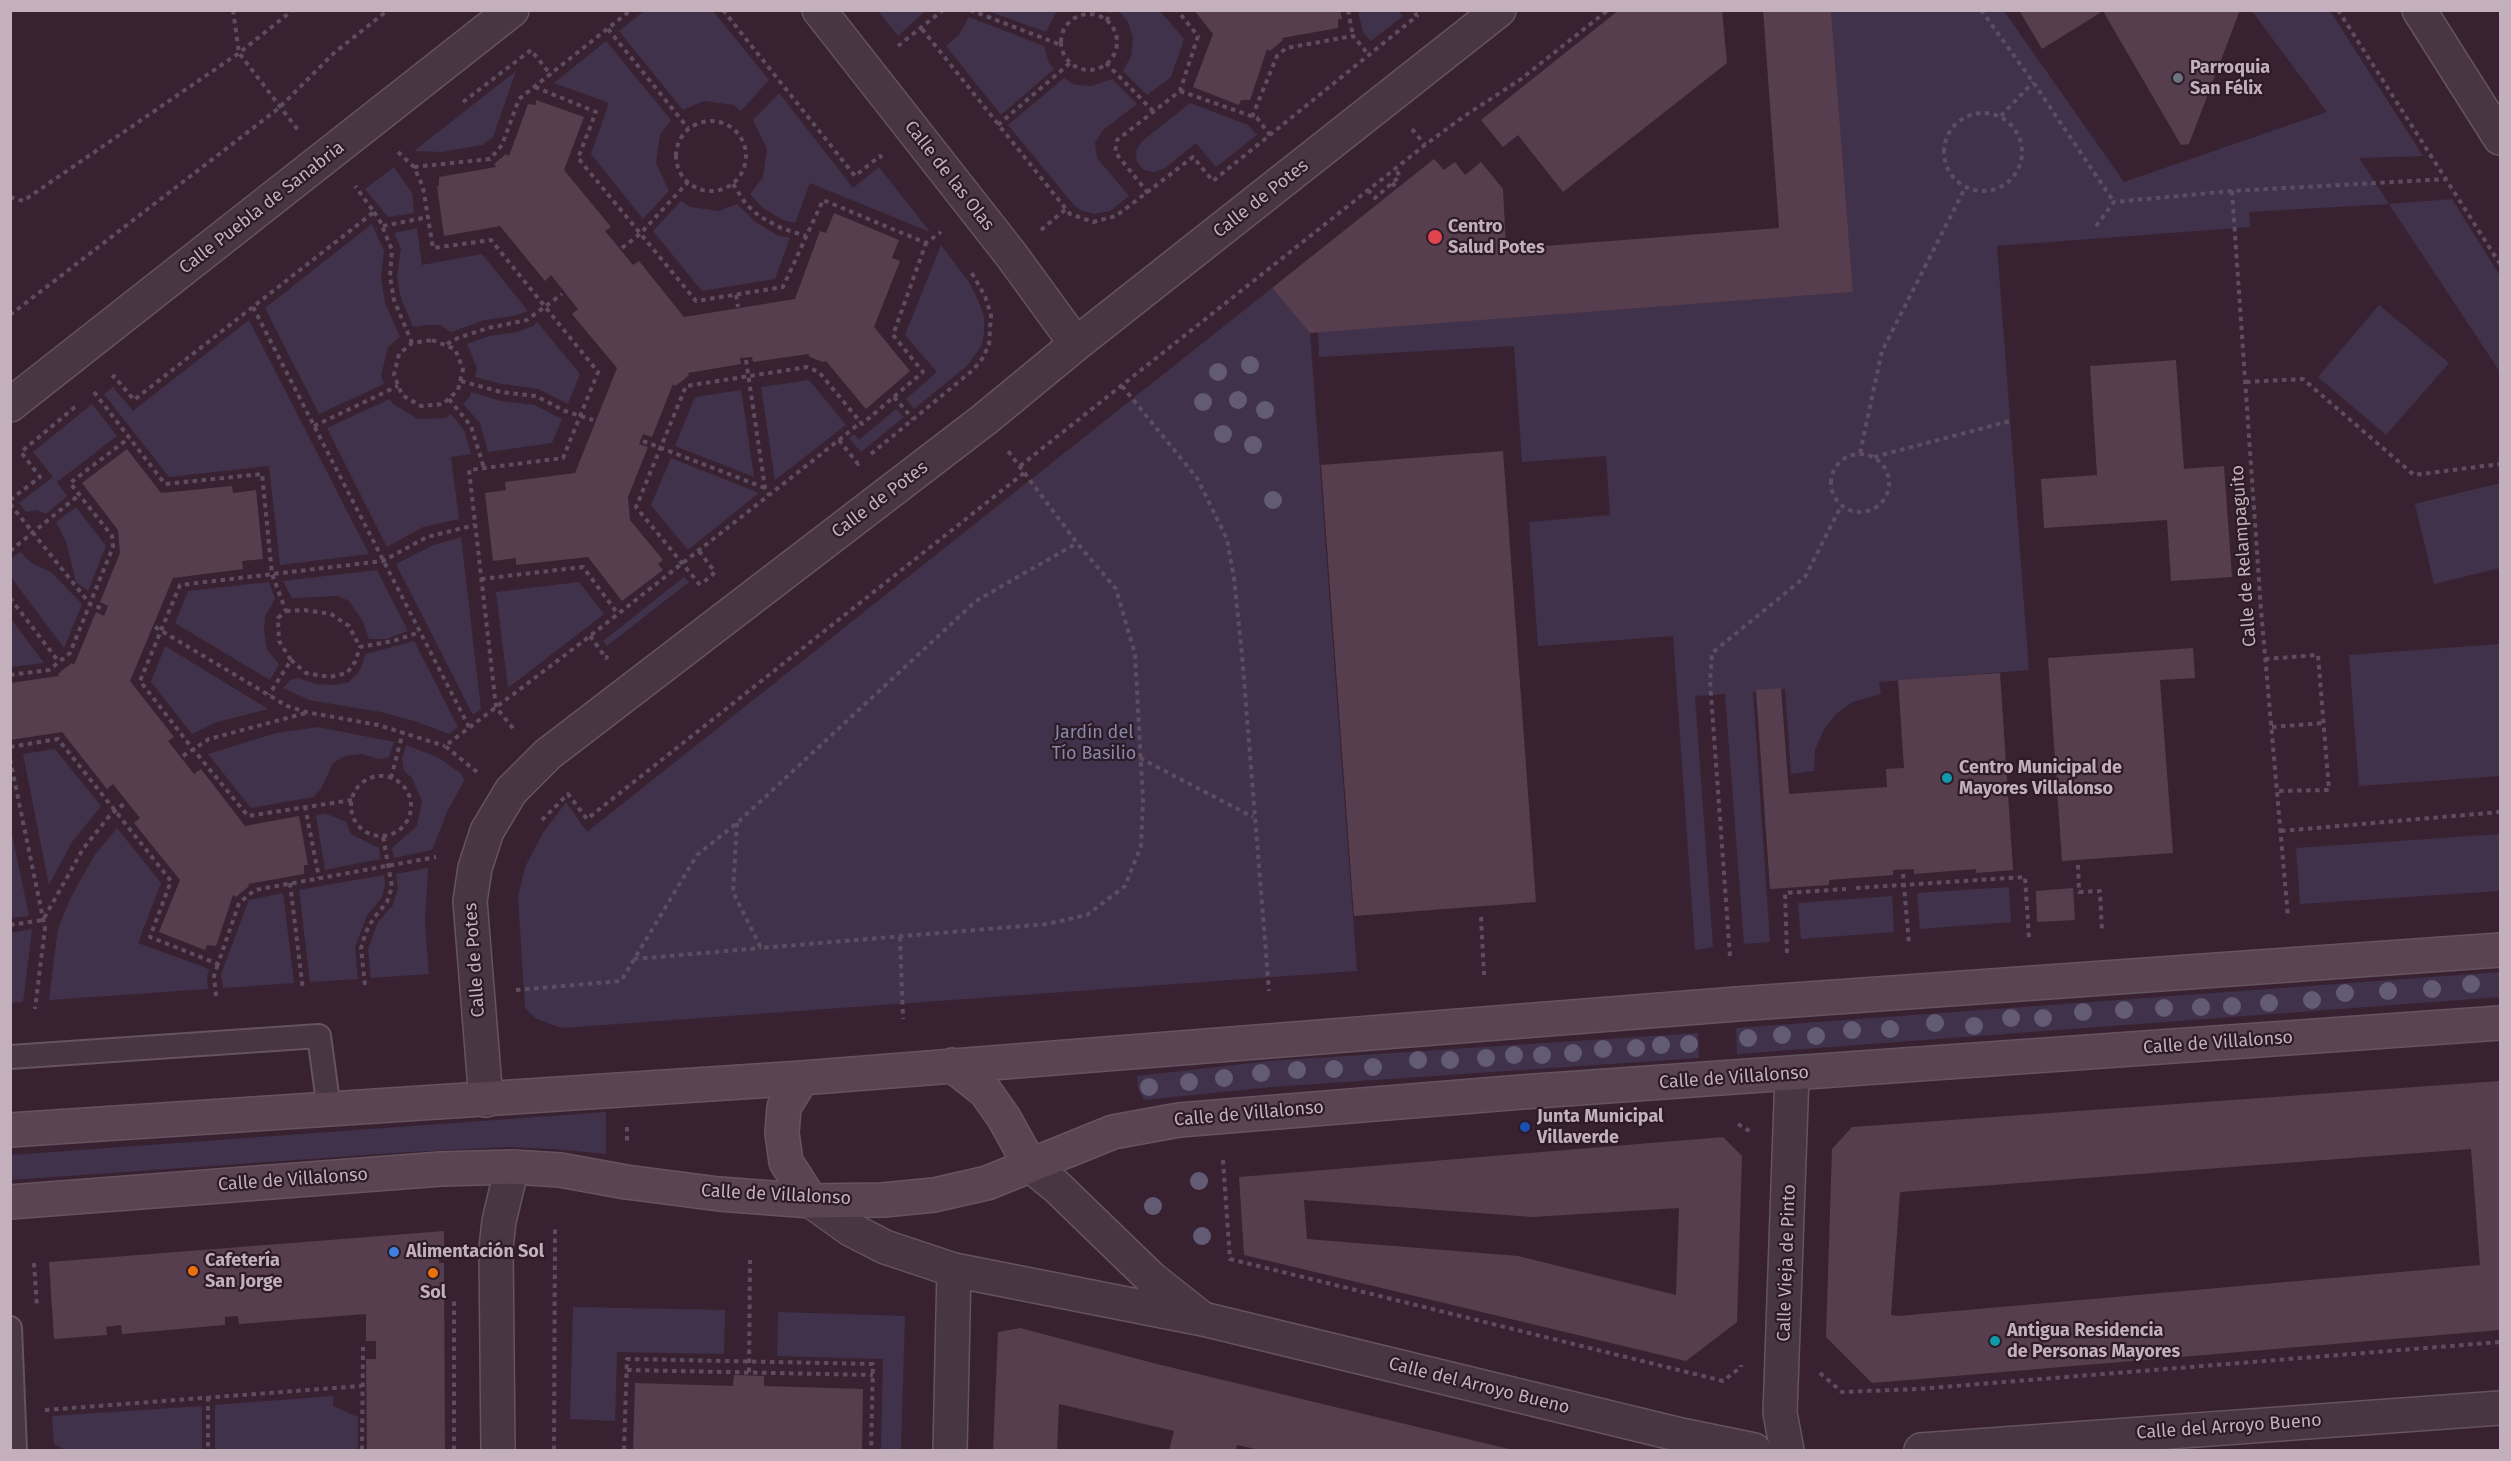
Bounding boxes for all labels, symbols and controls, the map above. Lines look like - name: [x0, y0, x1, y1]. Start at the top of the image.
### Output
- place label: Parroquia San Félix: [2190, 57, 2270, 100]
- marker: Parroquia San Félix: [2171, 71, 2185, 85]
- street label: Calle de las Olas: [899, 117, 999, 235]
- street label: Calle Puebla de Sanabria: [175, 137, 349, 279]
- street label: Calle de Potes: [1209, 155, 1313, 243]
- place label: Centro Salud Potes: [1448, 216, 1545, 258]
- marker: Centro Salud Potes: [1426, 228, 1444, 246]
- street label: Calle de Potes: [828, 457, 932, 543]
- street label: Calle de Relampaguito: [2227, 464, 2261, 648]
- park label: Jardín del Tío Basilio: [1052, 722, 1136, 764]
- place label: Centro Municipal de Mayores Villalonso: [1959, 757, 2122, 800]
- marker: Centro Municipal de Mayores Villalonso: [1940, 771, 1954, 785]
- street label: Calle de Potes: [460, 902, 490, 1018]
- street label: Calle de Villalonso: [2142, 1027, 2294, 1059]
- street label: Calle de Villalonso: [1658, 1062, 1810, 1094]
- street label: Calle de Villalonso: [1173, 1097, 1325, 1131]
- place label: Junta Municipal Villaverde: [1537, 1106, 1663, 1148]
- marker: Junta Municipal Villaverde: [1518, 1120, 1532, 1134]
- street label: Calle de Villalonso: [217, 1164, 369, 1196]
- street label: Calle de Villalonso: [700, 1180, 852, 1210]
- street label: Calle Vieja de Pinto: [1773, 1184, 1801, 1342]
- place label: Alimentación Sol: [406, 1241, 544, 1263]
- marker: Alimentación Sol: [387, 1245, 401, 1259]
- place label: Cafetería San Jorge: [205, 1250, 282, 1292]
- marker: Cafetería San Jorge: [186, 1264, 200, 1278]
- marker: Sol: [426, 1266, 440, 1280]
- place label: Sol: [420, 1282, 446, 1304]
- place label: Antigua Residencia de Personas Mayores: [2007, 1320, 2180, 1362]
- marker: Antigua Residencia de Personas Mayores: [1988, 1334, 2002, 1348]
- street label: Calle del Arroyo Bueno: [1386, 1353, 1572, 1419]
- street label: Calle del Arroyo Bueno: [2136, 1410, 2322, 1444]

